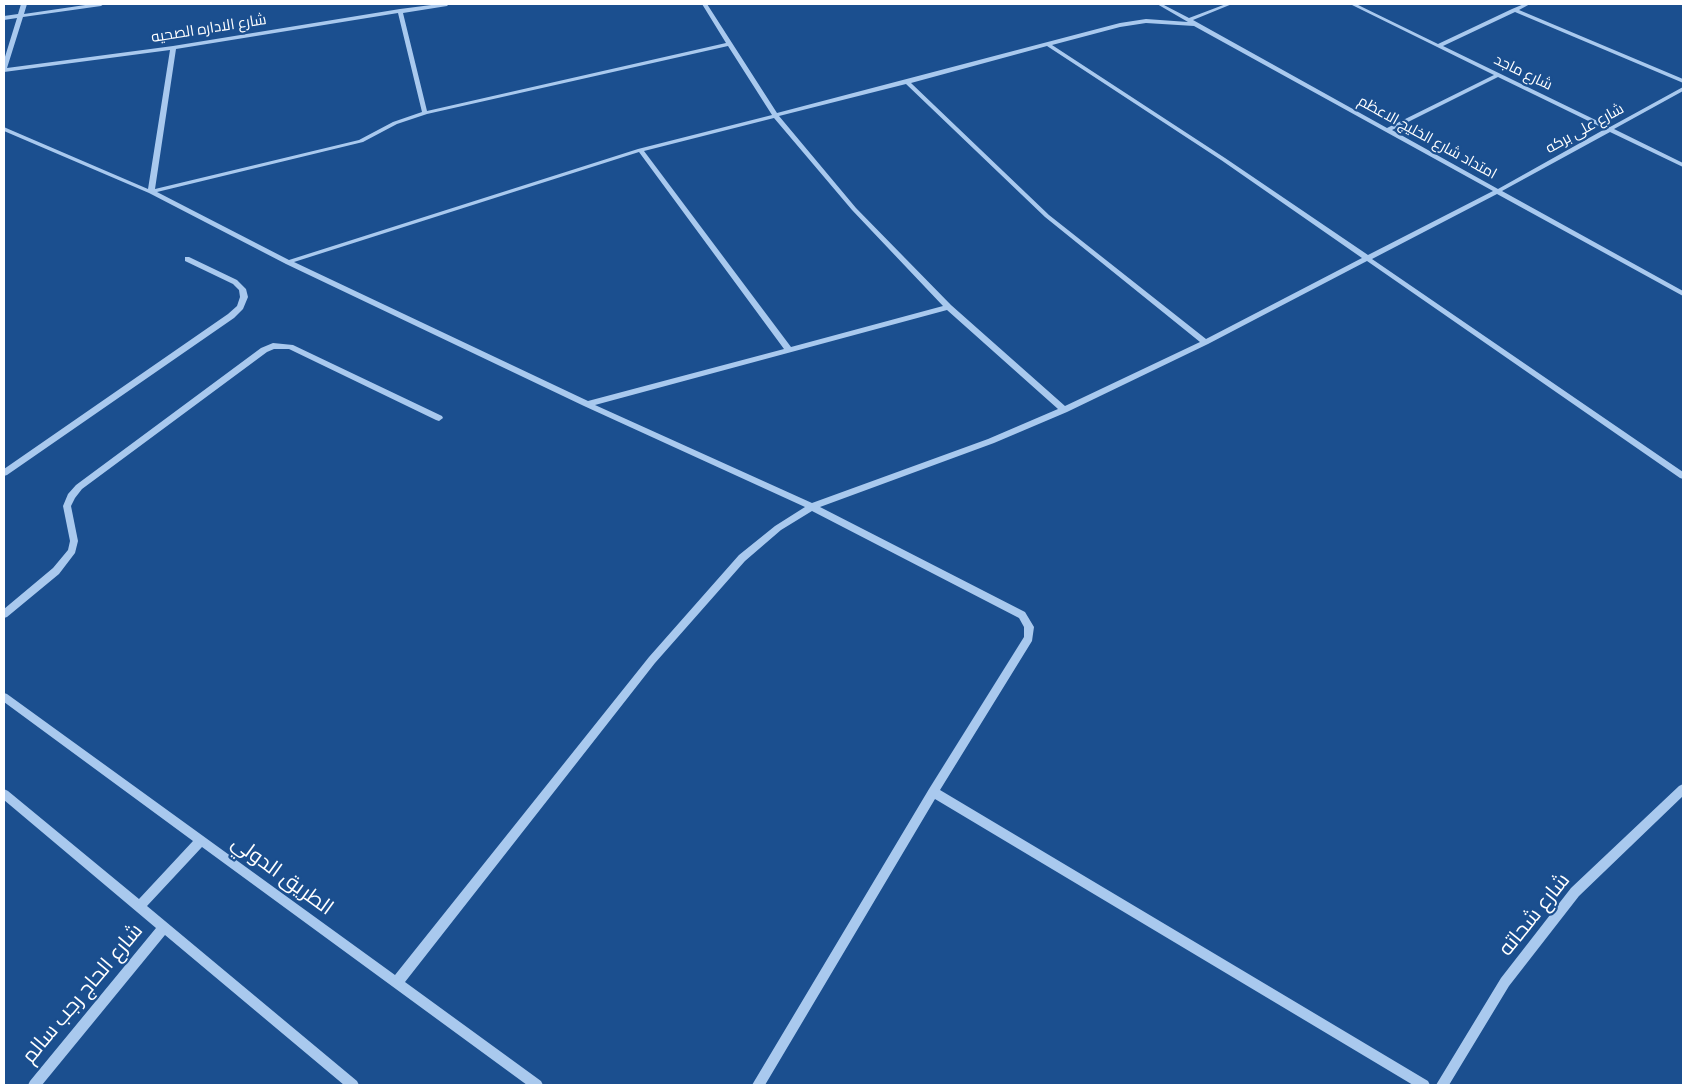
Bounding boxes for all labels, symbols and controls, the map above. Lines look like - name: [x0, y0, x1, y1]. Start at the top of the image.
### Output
- street label: شارع الاداره الصحيه: [150, 11, 268, 47]
- street label: شارع ماجد: [1491, 51, 1555, 95]
- street label: امتداد شارع الخليج الاعظم: [1355, 92, 1499, 184]
- street label: شارع على بركه: [1543, 100, 1627, 158]
- street label: الطريق الدولي: [226, 831, 338, 921]
- street label: شارع شحاته: [1494, 868, 1576, 962]
- street label: شارع الحاج رجب سالم: [17, 919, 149, 1069]

